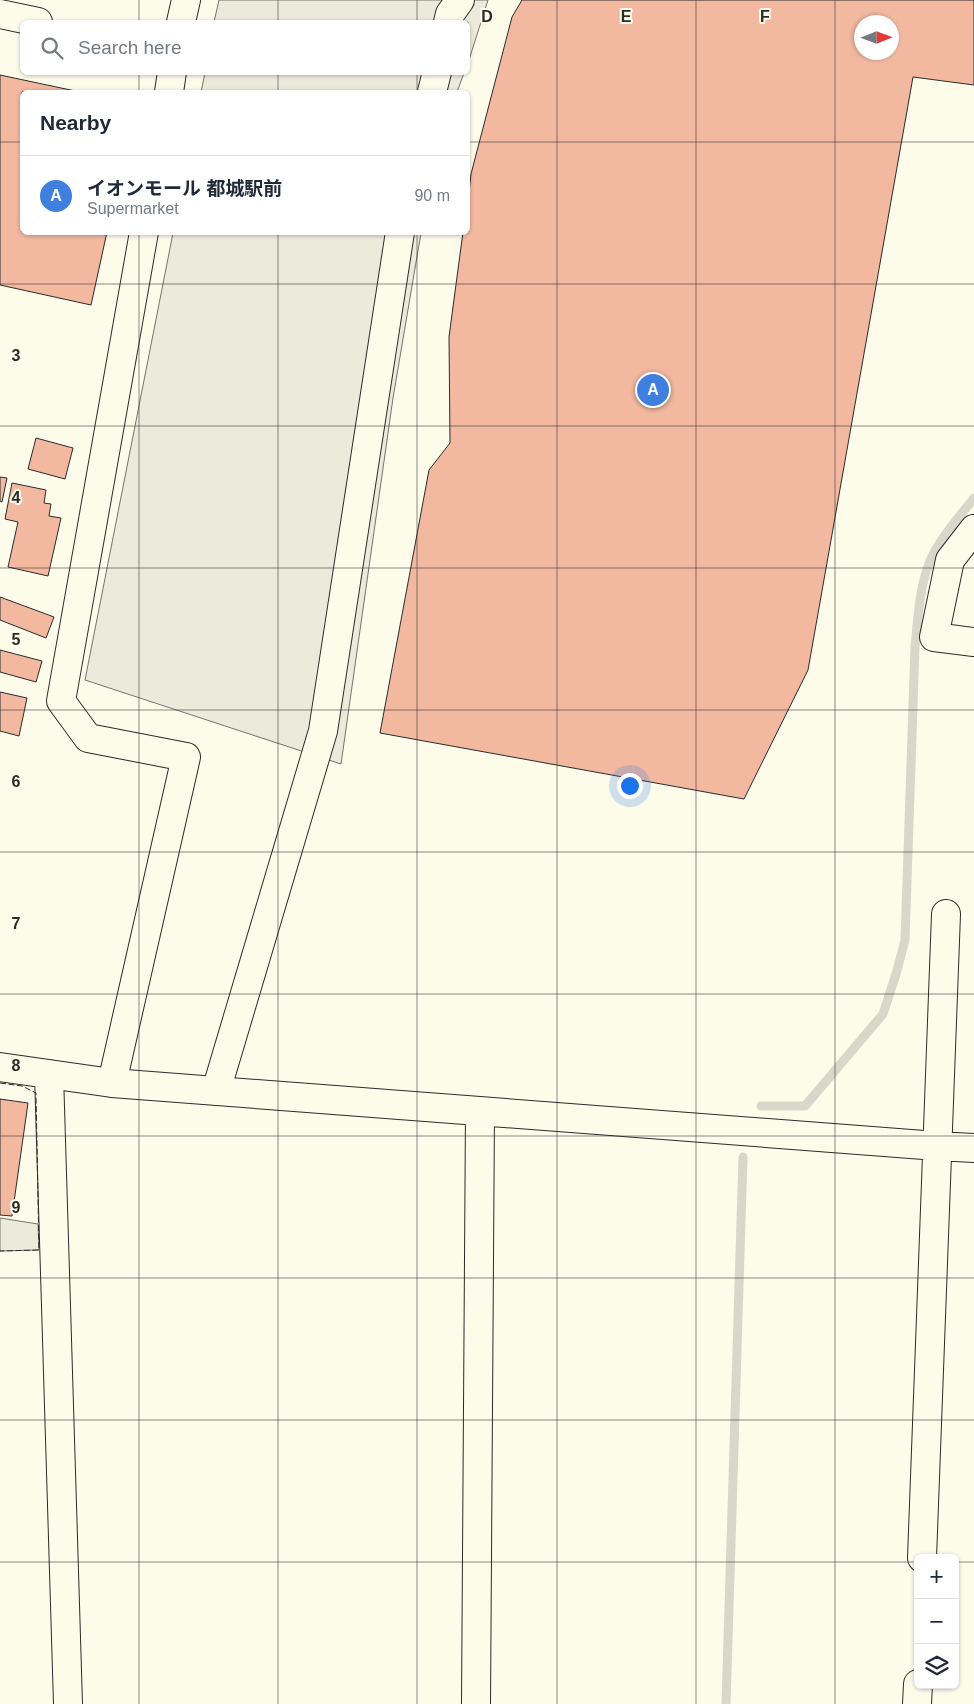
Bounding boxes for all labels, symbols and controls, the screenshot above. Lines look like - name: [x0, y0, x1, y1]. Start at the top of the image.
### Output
- text: D: [481, 8, 493, 25]
- text: E: [621, 8, 632, 25]
- text: F: [760, 8, 770, 25]
- north arrow: [854, 15, 899, 60]
- search box: [20, 20, 470, 75]
- icon: search: [38, 34, 66, 62]
- text: Search here: [78, 37, 182, 58]
- text: Nearby: [40, 111, 111, 134]
- text: イオンモール 都城駅前: [87, 178, 282, 199]
- text: A: [50, 187, 62, 204]
- text: 90 m: [414, 187, 450, 204]
- text: Supermarket: [87, 200, 179, 217]
- text: 3: [12, 347, 21, 364]
- pin: A: [637, 371, 669, 409]
- text: 4: [12, 489, 21, 506]
- text: 5: [12, 631, 21, 648]
- text: 6: [12, 773, 21, 790]
- your location: [617, 773, 643, 799]
- text: 7: [12, 915, 21, 932]
- text: 8: [12, 1057, 21, 1074]
- text: 9: [12, 1199, 21, 1216]
- map controls: [914, 1554, 959, 1689]
- button: +: [914, 1554, 959, 1599]
- button: −: [914, 1599, 959, 1644]
- button: layers: [914, 1644, 959, 1689]

